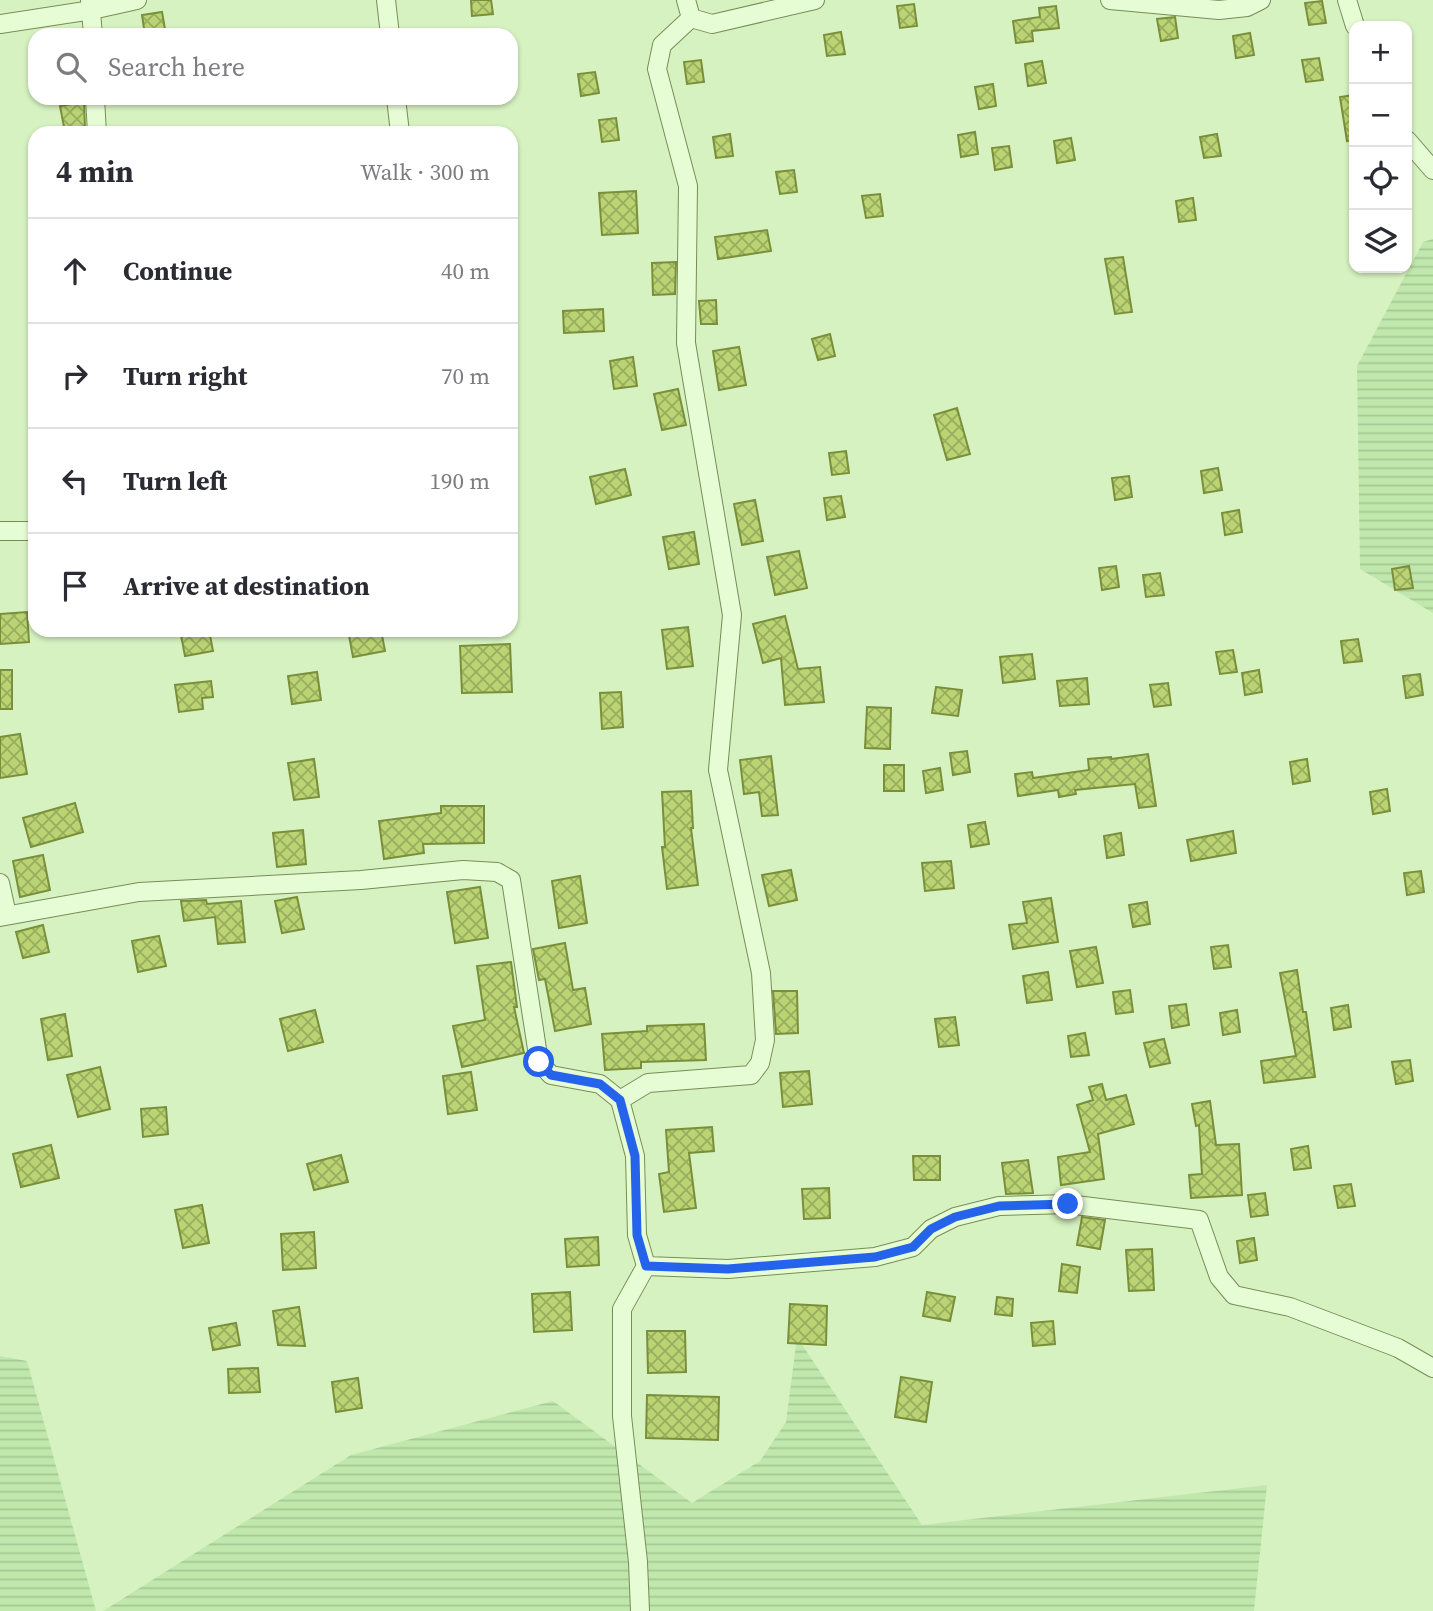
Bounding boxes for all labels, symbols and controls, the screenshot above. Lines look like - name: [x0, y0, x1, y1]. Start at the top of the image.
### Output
- map controls: [1349, 21, 1412, 273]
- button: +: [1349, 21, 1412, 84]
- search box: [28, 28, 518, 105]
- icon: search: [52, 48, 90, 86]
- text: Search here: [108, 49, 245, 85]
- button: −: [1349, 84, 1412, 147]
- button: locate: [1349, 147, 1412, 210]
- text: 4 min: [56, 151, 134, 192]
- text: Walk · 300 m: [360, 156, 490, 188]
- button: layers: [1349, 210, 1412, 273]
- icon: ahead: [56, 252, 94, 290]
- text: Continue: [123, 253, 232, 289]
- text: 40 m: [441, 255, 490, 287]
- icon: right: [56, 357, 94, 395]
- text: Turn right: [123, 358, 247, 394]
- text: 70 m: [441, 360, 490, 392]
- icon: left: [56, 462, 94, 500]
- text: Turn left: [123, 463, 227, 499]
- text: 190 m: [429, 465, 490, 497]
- icon: arrive: [56, 567, 94, 605]
- text: Arrive at destination: [123, 568, 370, 604]
- route start: [523, 1046, 554, 1077]
- route end: [1052, 1188, 1083, 1219]

